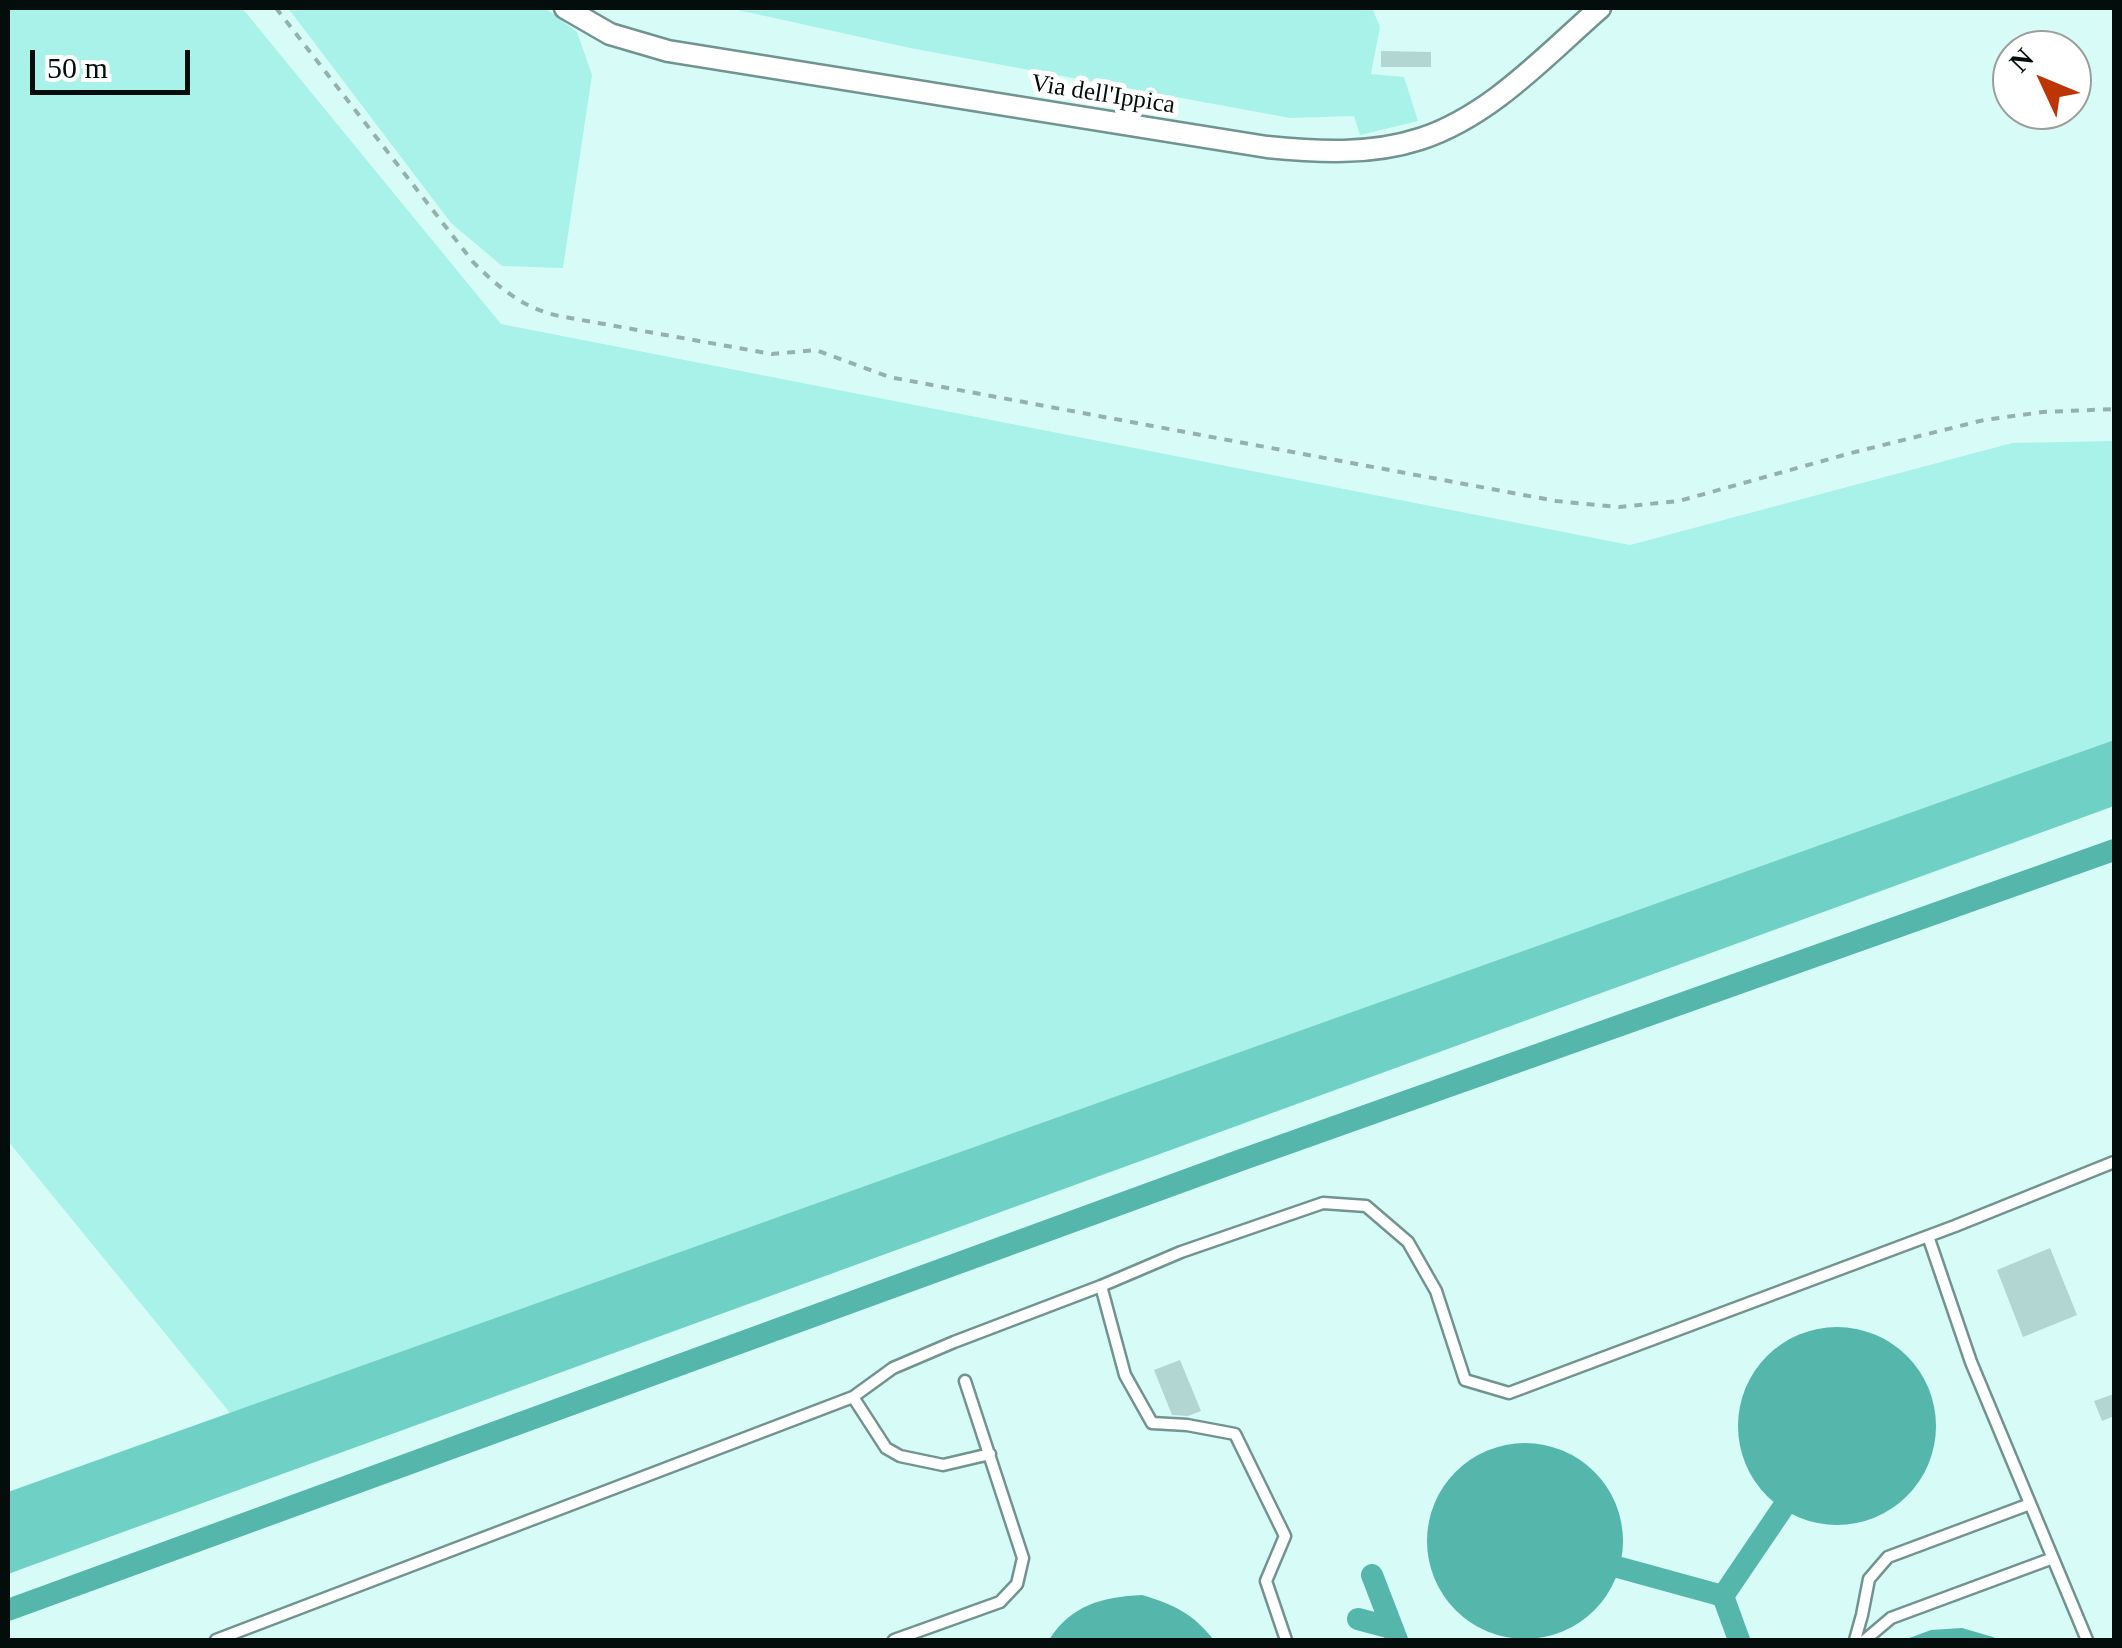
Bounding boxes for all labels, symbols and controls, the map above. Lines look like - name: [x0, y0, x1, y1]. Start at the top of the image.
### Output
- scale bar: [35, 30, 195, 92]
- north arrow: [1992, 30, 2092, 130]
- text: N: [2003, 42, 2040, 78]
- text: 50 m: [47, 51, 108, 84]
- street label: Via dell'Ippica: [1029, 69, 1177, 121]

